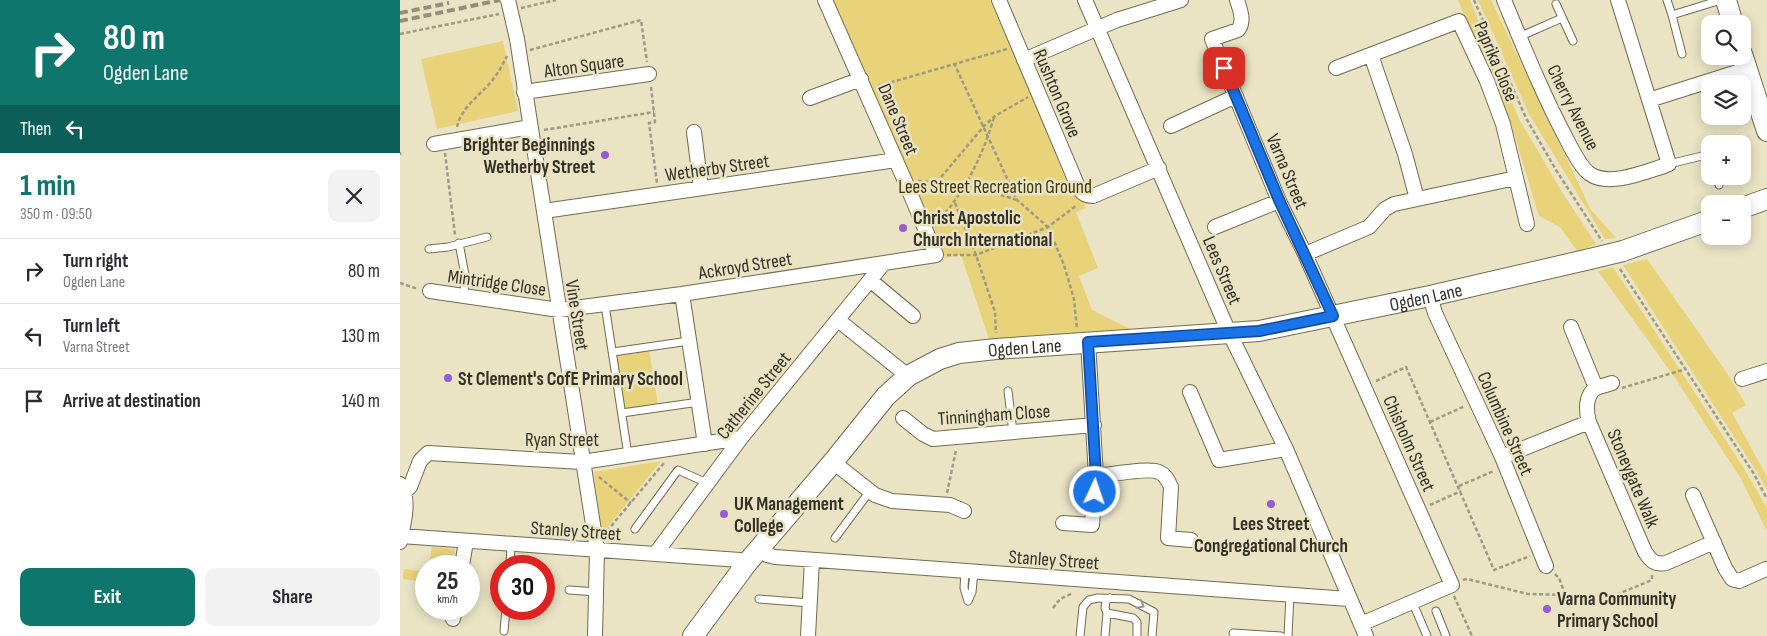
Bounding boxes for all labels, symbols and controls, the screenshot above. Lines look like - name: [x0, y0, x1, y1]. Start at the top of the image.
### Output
- map controls: [1701, 15, 1751, 245]
- button: search: [1701, 15, 1751, 65]
- text: 80 m: [103, 17, 165, 60]
- street label: Paprika Close: [1468, 18, 1523, 105]
- icon: right: [20, 20, 85, 85]
- street label: Rushton Grove: [1028, 46, 1086, 141]
- pin: [1203, 47, 1245, 89]
- street label: Alton Square: [542, 49, 626, 84]
- icon: arrive: [1210, 54, 1238, 82]
- text: Ogden Lane: [103, 60, 188, 87]
- street label: Cherry Avenue: [1541, 61, 1604, 154]
- button: layers: [1701, 75, 1751, 125]
- street label: Dane Street: [872, 80, 923, 159]
- icon: left: [61, 115, 89, 143]
- text: Then: [20, 118, 51, 141]
- street label: Varna Street: [1261, 131, 1313, 213]
- place label: Brighter Beginnings Wetherby Street: [463, 134, 595, 179]
- button: +: [1701, 135, 1751, 185]
- marker: Brighter Beginnings Wetherby Street: [599, 149, 611, 161]
- street label: Wetherby Street: [664, 150, 771, 187]
- text: 1 min: [20, 168, 76, 204]
- button: close: [328, 170, 380, 222]
- park label: Lees Street Recreation Ground: [898, 176, 1092, 199]
- button: −: [1701, 195, 1751, 245]
- text: 350 m · 09:50: [20, 205, 92, 224]
- place label: Christ Apostolic Church International: [913, 207, 1052, 252]
- marker: Christ Apostolic Church International: [897, 222, 909, 234]
- street label: Lees Street: [1197, 233, 1246, 308]
- street label: Ackroyd Street: [696, 248, 794, 285]
- text: Turn right: [63, 250, 128, 273]
- icon: right: [20, 257, 48, 285]
- text: 80 m: [348, 260, 380, 283]
- street label: Mintridge Close: [446, 265, 547, 302]
- text: Ogden Lane: [63, 273, 125, 292]
- street label: Vine Street: [560, 278, 593, 352]
- street label: Ogden Lane: [1388, 279, 1465, 317]
- text: Turn left: [63, 315, 120, 338]
- icon: left: [20, 322, 48, 350]
- text: 130 m: [342, 325, 380, 348]
- street label: Ogden Lane: [987, 335, 1062, 363]
- text: Varna Street: [63, 338, 130, 357]
- street label: Catherine Street: [712, 347, 796, 444]
- place label: St Clement's CofE Primary School: [458, 368, 683, 391]
- street label: Columbine Street: [1472, 368, 1538, 479]
- marker: St Clement's CofE Primary School: [442, 372, 454, 384]
- icon: arrive: [20, 387, 48, 415]
- text: Arrive at destination: [63, 390, 201, 413]
- text: 140 m: [342, 390, 380, 413]
- street label: Chisholm Street: [1377, 392, 1440, 495]
- street label: Tinningham Close: [937, 400, 1051, 431]
- street label: Stoneygate Walk: [1602, 426, 1664, 532]
- street label: Ryan Street: [525, 429, 599, 452]
- position arrow: [1068, 465, 1120, 517]
- place label: UK Management College: [734, 493, 844, 538]
- marker: Lees Street Congregational Church: [1265, 498, 1277, 510]
- marker: UK Management College: [718, 508, 730, 520]
- place label: Lees Street Congregational Church: [1194, 513, 1348, 558]
- street label: Stanley Street: [530, 517, 622, 546]
- street label: Stanley Street: [1008, 546, 1100, 575]
- speed limit sign: 30: [490, 555, 555, 620]
- text: 25: [437, 566, 458, 597]
- button: Exit: [20, 568, 195, 626]
- button: Share: [205, 568, 380, 626]
- place label: Varna Community Primary School: [1557, 588, 1677, 633]
- text: km/h: [437, 592, 458, 607]
- one-way arrow: [1136, 599, 1145, 609]
- marker: Varna Community Primary School: [1541, 603, 1553, 615]

